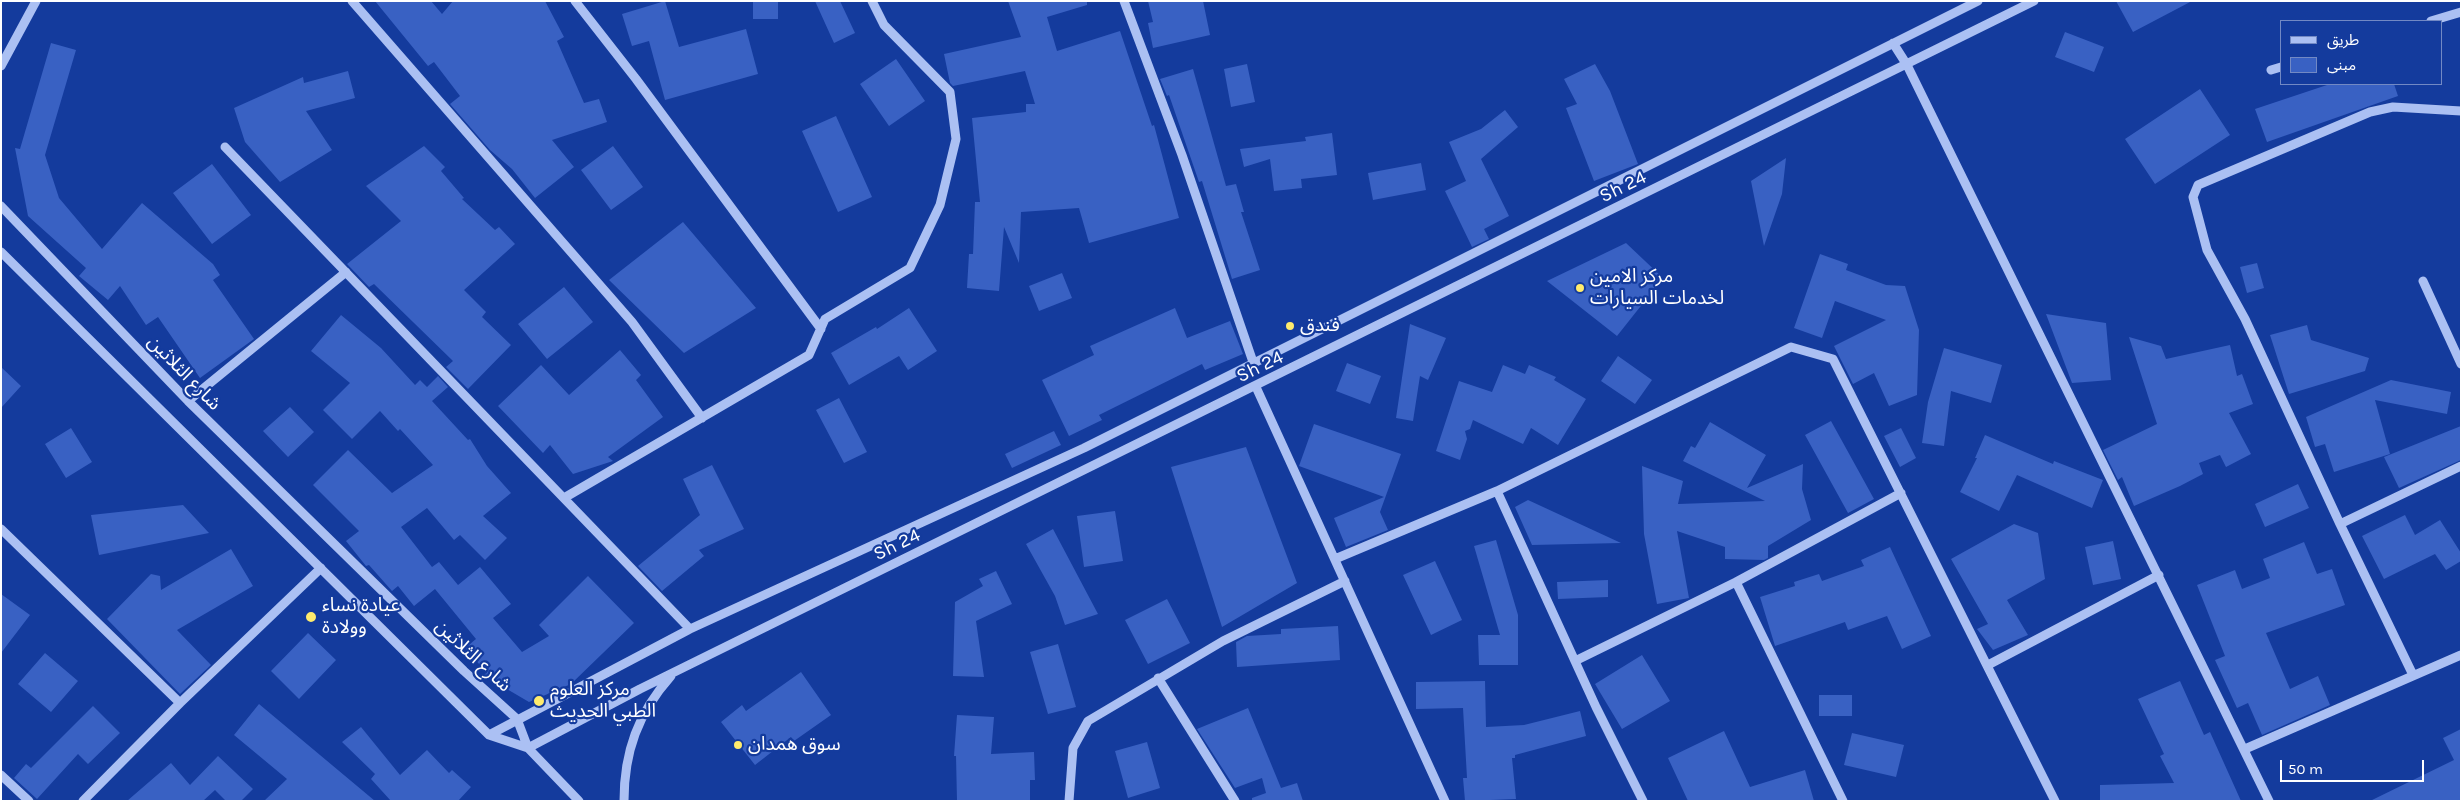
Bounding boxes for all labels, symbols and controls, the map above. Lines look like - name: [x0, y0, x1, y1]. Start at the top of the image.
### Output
- legend: [2280, 20, 2442, 85]
- text: طريق: [2327, 31, 2359, 49]
- text: مبنى: [2327, 56, 2356, 74]
- street label: Sh 24: [1596, 166, 1650, 208]
- place label: مركز الامين لخدمات السيارات: [1590, 266, 1724, 310]
- marker: مركز الامين لخدمات السيارات: [1574, 282, 1586, 294]
- place label: فندق: [1300, 315, 1340, 337]
- marker: فندق: [1284, 320, 1296, 332]
- street label: شارع الثلاثين: [142, 331, 226, 415]
- street label: Sh 24: [1233, 346, 1287, 388]
- street label: Sh 24: [870, 524, 924, 566]
- place label: عيادة نساء وولادة: [322, 595, 400, 639]
- marker: عيادة نساء وولادة: [304, 610, 318, 624]
- street label: شارع الثلاثين: [430, 615, 516, 697]
- place label: مركز العلوم الطبي الحديث: [550, 679, 656, 723]
- marker: مركز العلوم الطبي الحديث: [532, 694, 546, 708]
- place label: سوق همدان: [748, 734, 841, 756]
- marker: سوق همدان: [732, 739, 744, 751]
- scale bar: [2282, 750, 2426, 782]
- text: 50 m: [2288, 760, 2323, 778]

